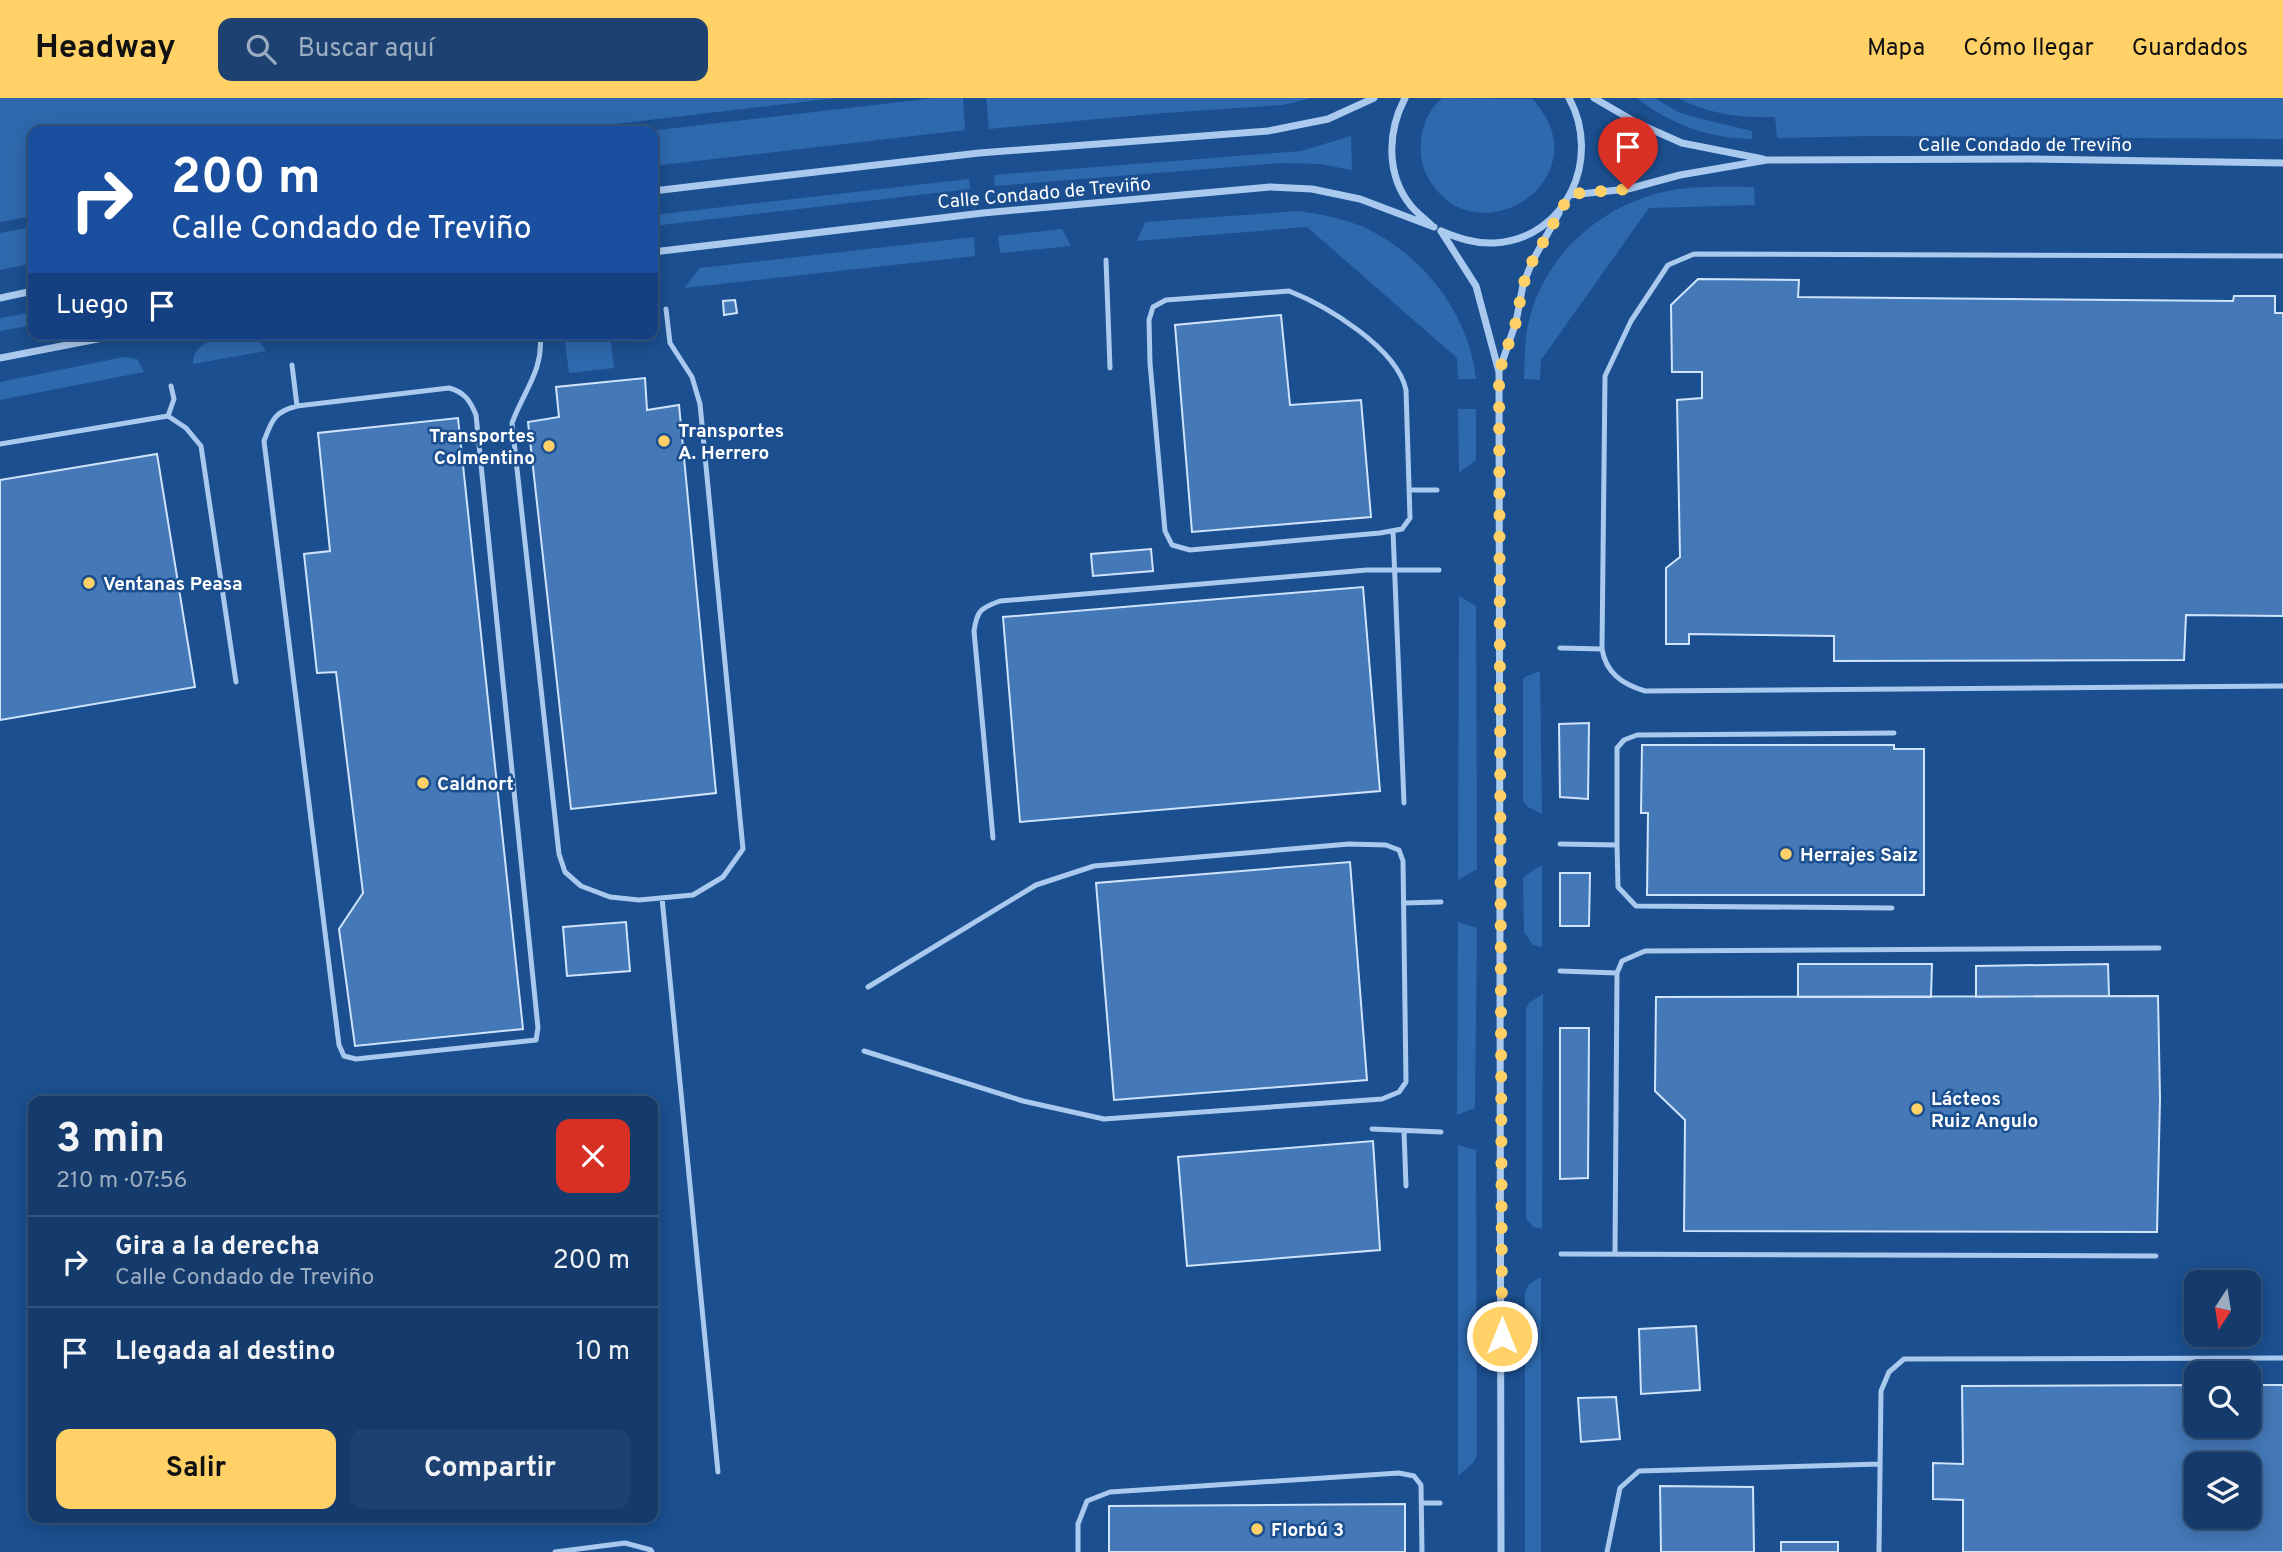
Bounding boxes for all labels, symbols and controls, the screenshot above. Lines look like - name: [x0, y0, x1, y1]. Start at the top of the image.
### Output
- search box: [218, 18, 708, 81]
- text: Headway: [35, 28, 176, 70]
- icon: search: [242, 30, 280, 68]
- text: Buscar aquí: [298, 33, 434, 66]
- text: Mapa: [1867, 34, 1925, 64]
- text: Cómo llegar: [1963, 34, 2094, 64]
- text: Guardados: [2132, 34, 2248, 64]
- pin: [1598, 117, 1658, 189]
- icon: arrive: [1609, 128, 1647, 166]
- street label: Calle Condado de Treviño: [1918, 134, 2132, 158]
- text: 200 m: [171, 149, 321, 211]
- icon: right: [56, 154, 147, 245]
- street label: Calle Condado de Treviño: [936, 173, 1152, 215]
- text: Calle Condado de Treviño: [171, 210, 532, 250]
- icon: arrive: [143, 287, 181, 325]
- text: Luego: [56, 290, 129, 323]
- place label: Transportes A. Herrero: [678, 420, 784, 466]
- place label: Transportes Colmentino: [429, 425, 535, 471]
- marker: Transportes A. Herrero: [656, 433, 672, 449]
- marker: Transportes Colmentino: [541, 438, 557, 454]
- place label: Ventanas Peasa: [103, 573, 243, 597]
- marker: Ventanas Peasa: [81, 575, 97, 591]
- place label: Caldnort: [437, 773, 514, 797]
- marker: Caldnort: [415, 775, 431, 791]
- place label: Herrajes Saiz: [1800, 844, 1918, 868]
- marker: Herrajes Saiz: [1778, 846, 1794, 862]
- place label: Lácteos Ruiz Angulo: [1931, 1088, 2038, 1134]
- marker: Lácteos Ruiz Angulo: [1909, 1101, 1925, 1117]
- text: 3 min: [56, 1114, 165, 1167]
- button: close: [556, 1119, 630, 1193]
- text: 210 m · 07:56: [56, 1167, 187, 1196]
- text: Gira a la derecha: [115, 1231, 320, 1264]
- icon: right: [56, 1243, 94, 1281]
- text: 200 m: [553, 1245, 630, 1278]
- text: Calle Condado de Treviño: [115, 1264, 374, 1293]
- north arrow: [2184, 1270, 2261, 1348]
- map controls: [2184, 1270, 2261, 1529]
- position arrow: [1465, 1299, 1539, 1373]
- icon: arrive: [56, 1334, 94, 1372]
- text: Llegada al destino: [115, 1336, 335, 1369]
- text: 10 m: [575, 1336, 630, 1369]
- button: search: [2184, 1361, 2261, 1438]
- button: Salir: [56, 1429, 336, 1509]
- button: Compartir: [350, 1429, 630, 1509]
- button: layers: [2184, 1452, 2261, 1529]
- place label: Florbú 3: [1271, 1519, 1344, 1543]
- marker: Florbú 3: [1249, 1521, 1265, 1537]

